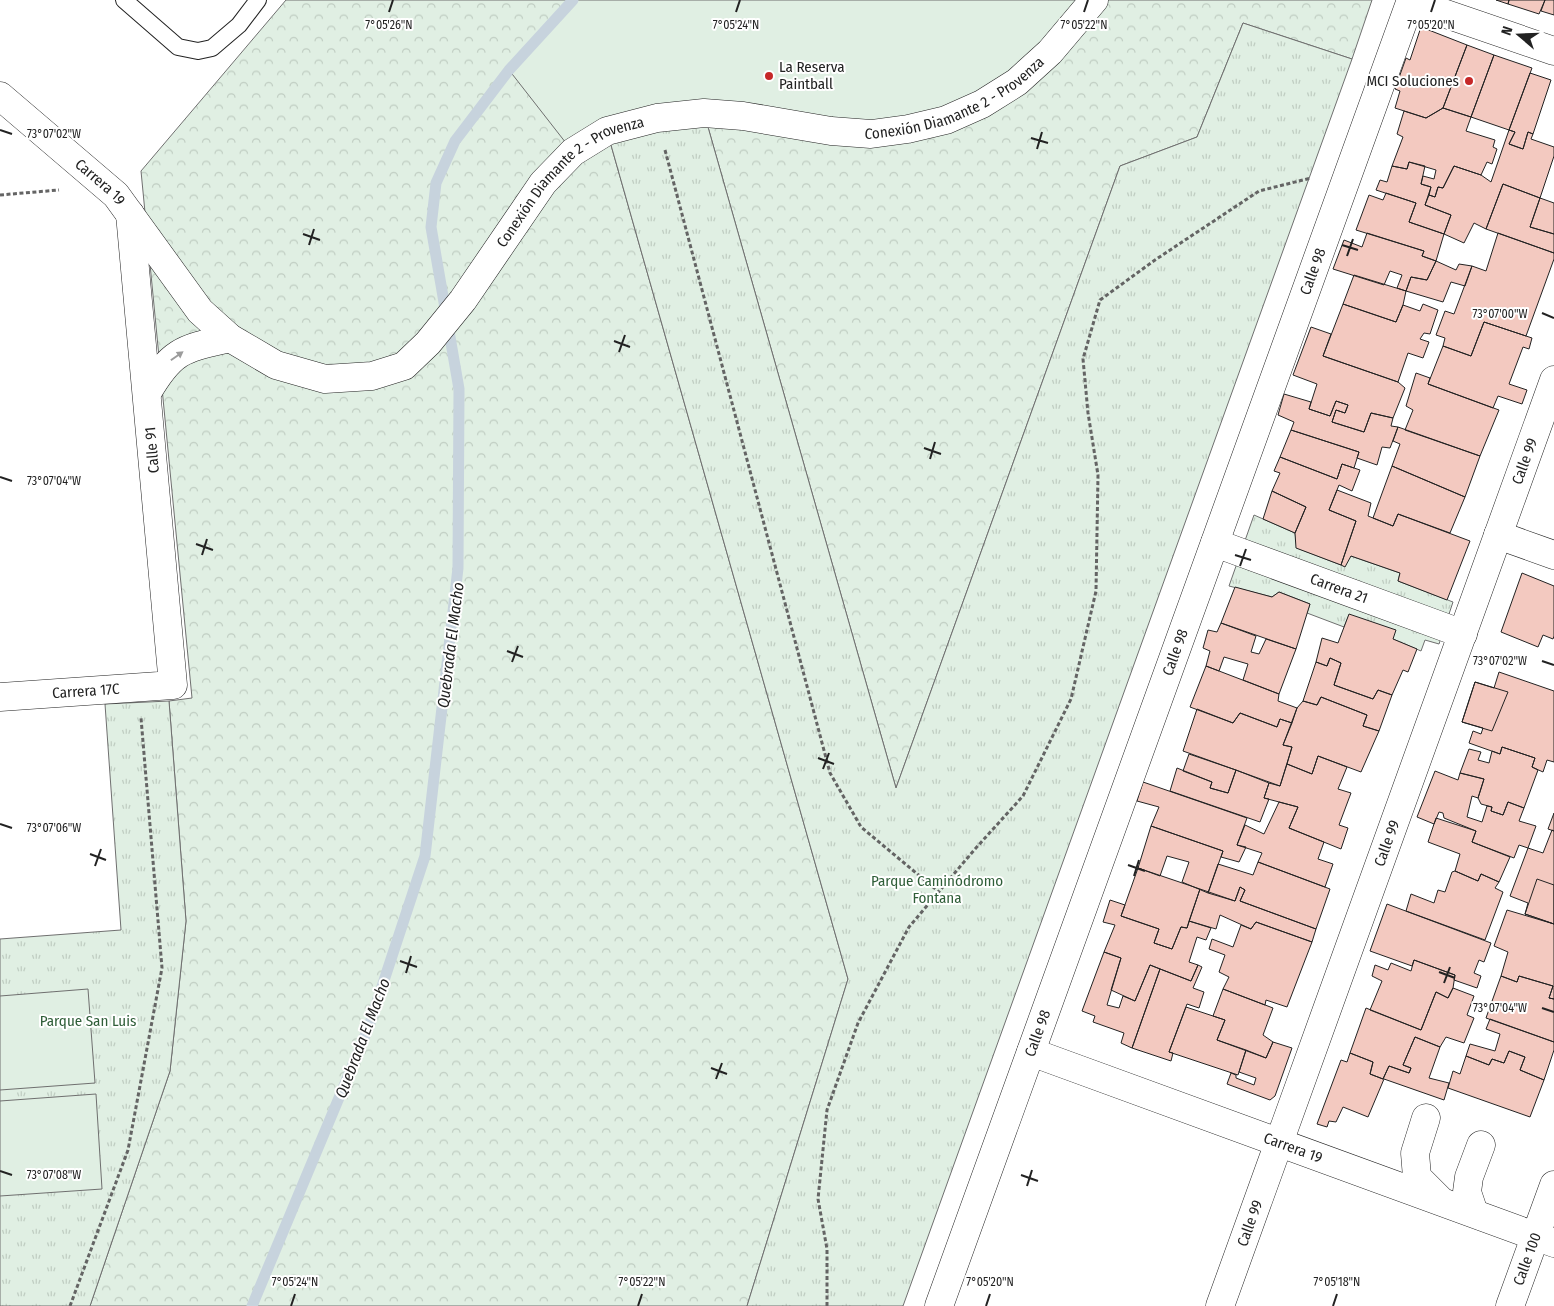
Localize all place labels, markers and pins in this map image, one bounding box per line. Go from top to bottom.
place label: La Reserva Paintball [779,58,845,93]
marker: La Reserva Paintball [763,70,775,82]
place label: MCI Soluciones [1366,72,1459,90]
marker: MCI Soluciones [1463,75,1475,87]

